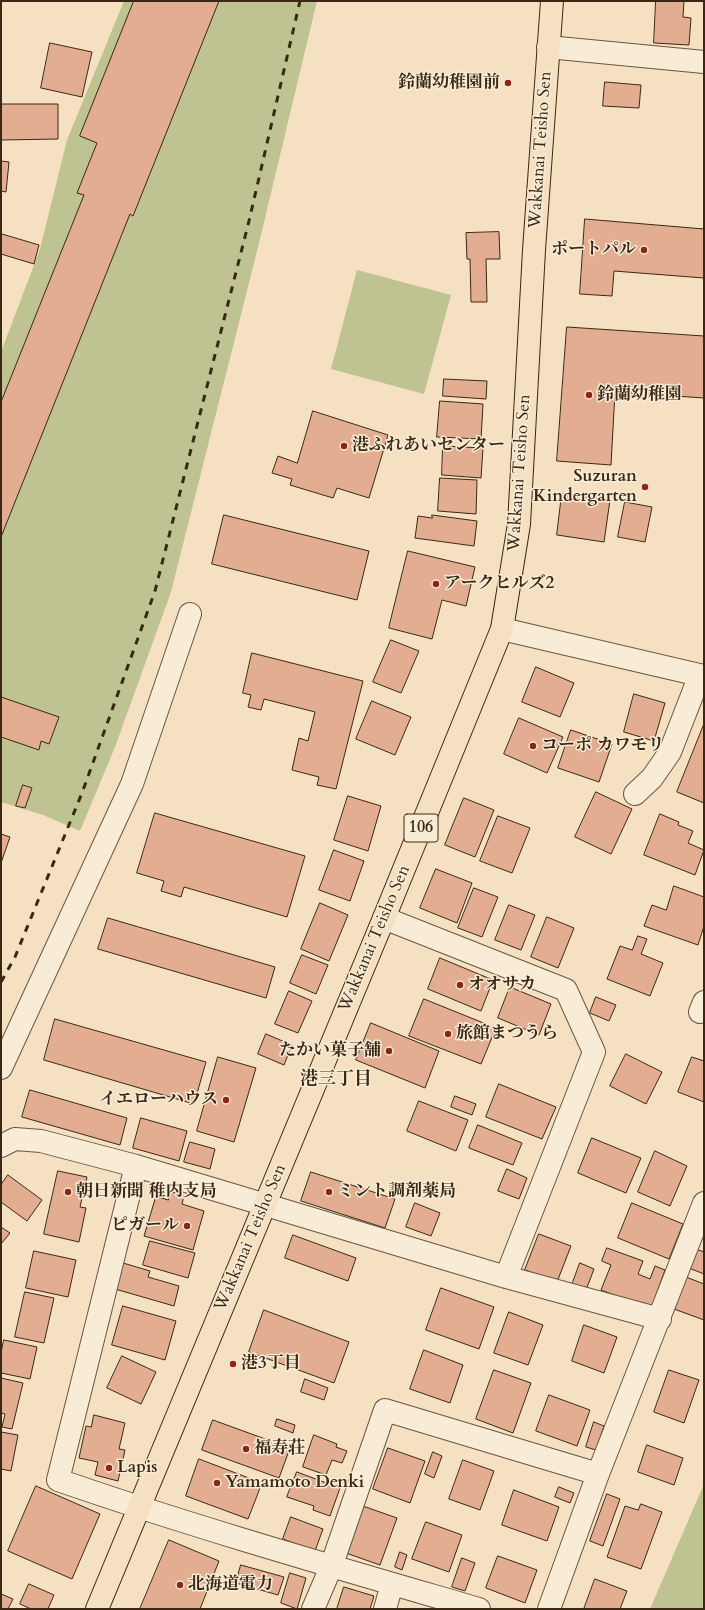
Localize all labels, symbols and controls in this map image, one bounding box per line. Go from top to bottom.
street label: Wakkanai Teisho Sen [525,71,557,229]
place label: 鈴蘭幼稚園前 [398,73,500,93]
marker: 鈴蘭幼稚園前 [503,78,513,88]
place label: ポートパル [551,240,636,260]
marker: ポートパル [639,245,649,255]
place label: 鈴蘭幼稚園 [597,385,682,405]
marker: 鈴蘭幼稚園 [584,390,594,400]
street label: Wakkanai Teisho Sen [504,394,536,552]
place label: 港ふれあいセンター [352,436,505,456]
marker: 港ふれあいセンター [339,441,349,451]
place label: Suzuran Kindergarten [533,467,637,507]
marker: Suzuran Kindergarten [640,482,650,492]
place label: アークヒルズ2 [444,574,554,594]
marker: アークヒルズ2 [431,579,441,589]
place label: コーポ カワモリ [541,736,665,756]
marker: コーポ カワモリ [528,741,538,751]
road number: 106 [404,814,438,842]
street label: Wakkanai Teisho Sen [335,862,415,1016]
place label: オオサカ [468,975,536,995]
marker: オオサカ [455,980,465,990]
place label: 旅館まつうら [456,1024,558,1044]
marker: 旅館まつうら [443,1029,453,1039]
place label: たかい菓子舗 [279,1041,381,1061]
marker: たかい菓子舗 [384,1046,394,1056]
district label: 港三丁目 [300,1069,372,1091]
place label: イエローハウス [99,1090,218,1110]
marker: イエローハウス [221,1095,231,1105]
street label: Wakkanai Teisho Sen [211,1161,291,1315]
place label: 朝日新聞 稚内支局 [76,1182,217,1202]
place label: ミント調剤薬局 [337,1182,456,1202]
marker: 朝日新聞 稚内支局 [63,1187,73,1197]
marker: ミント調剤薬局 [324,1187,334,1197]
place label: ピガール [111,1216,179,1236]
marker: ピガール [182,1221,192,1231]
place label: 港3丁目 [241,1354,301,1374]
marker: 港3丁目 [228,1359,238,1369]
place label: 福寿荘 [254,1439,305,1459]
marker: 福寿荘 [241,1444,251,1454]
place label: Lapis [117,1458,158,1478]
marker: Lapis [104,1463,114,1473]
place label: Yamamoto Denki [225,1473,364,1493]
marker: Yamamoto Denki [212,1478,222,1488]
place label: 北海道電力 [188,1575,273,1595]
marker: 北海道電力 [175,1580,185,1590]

